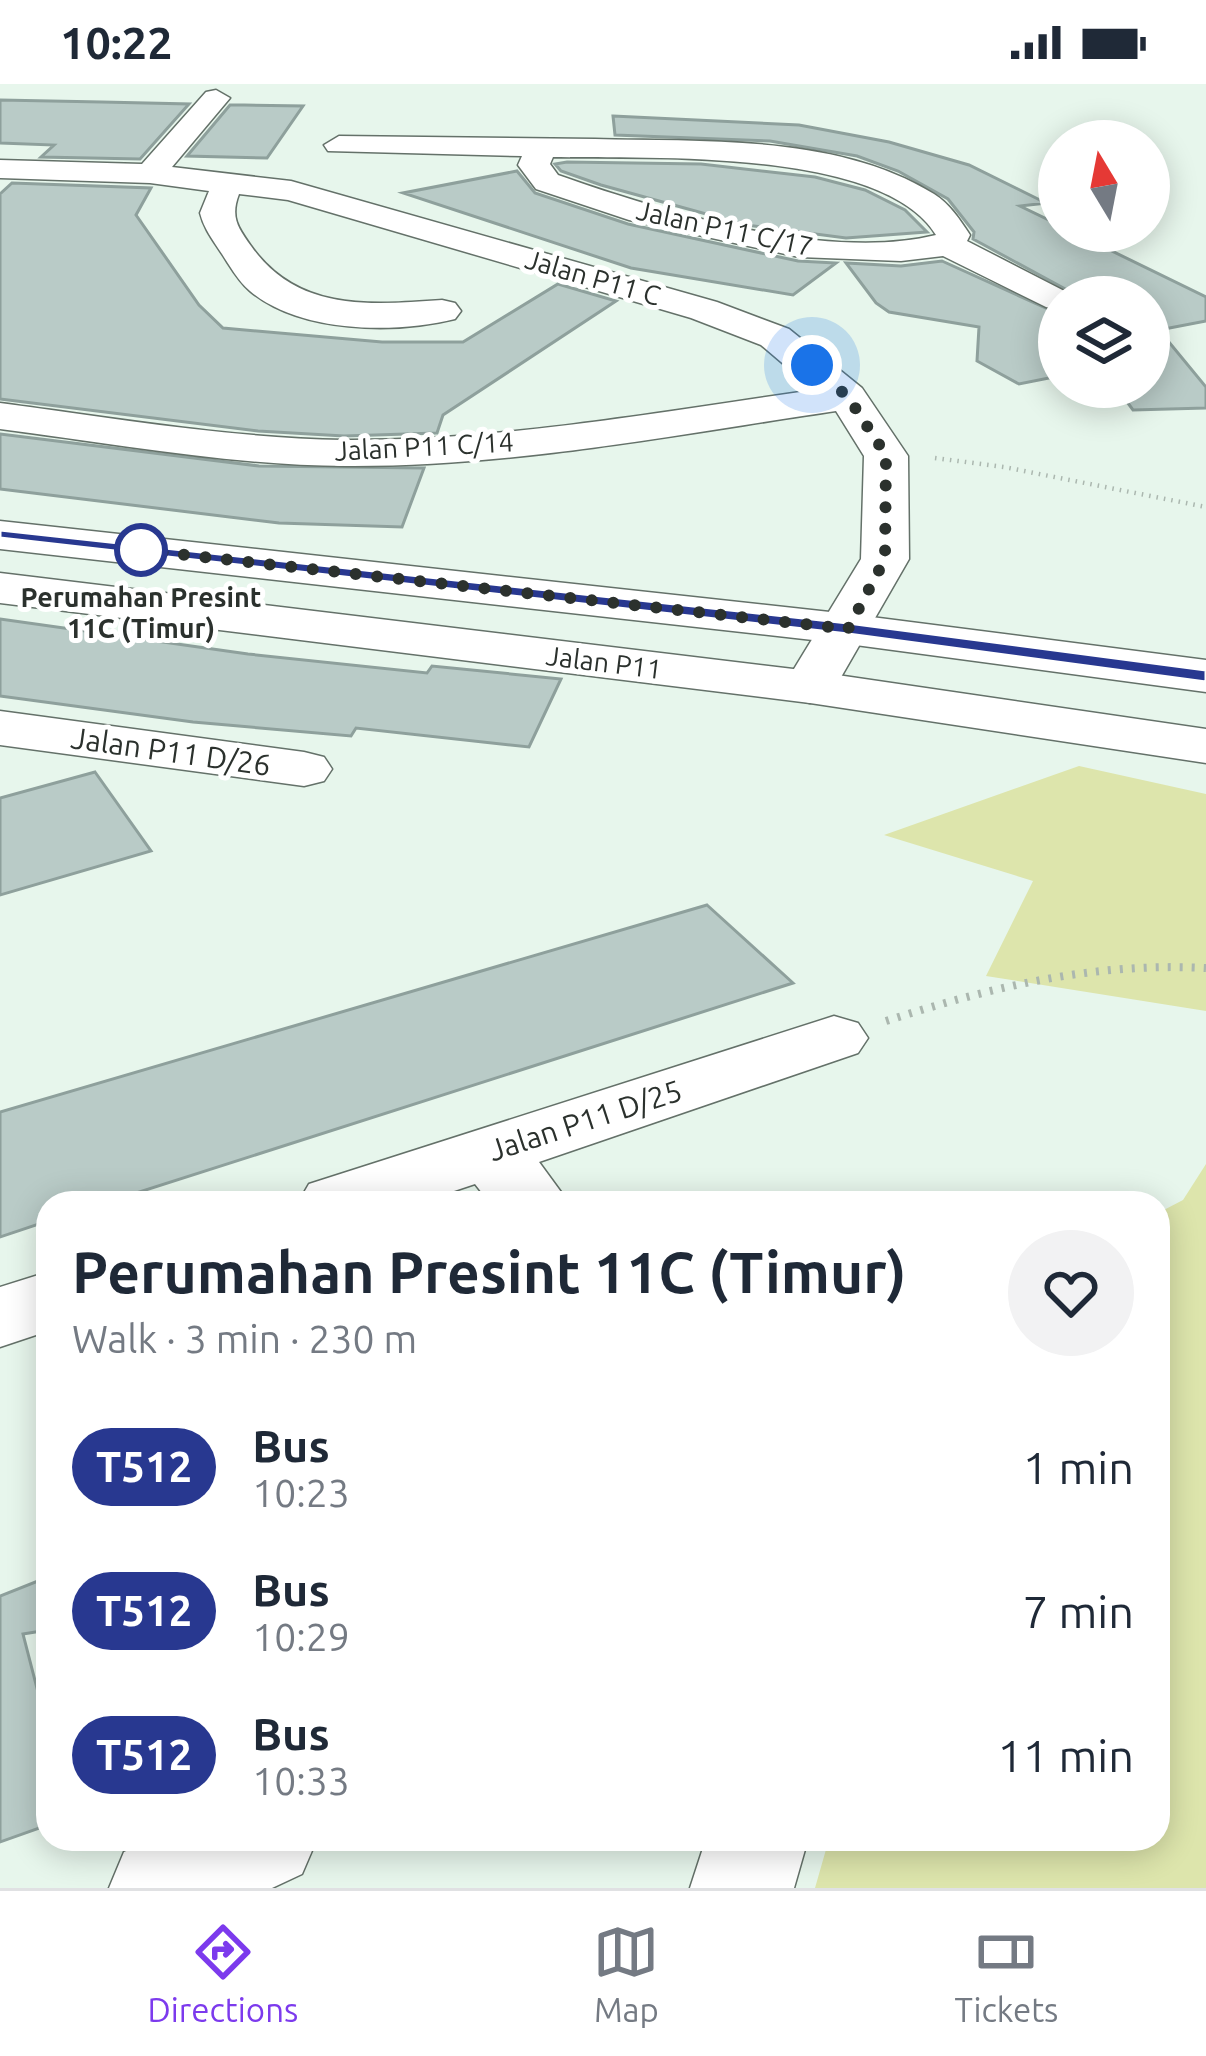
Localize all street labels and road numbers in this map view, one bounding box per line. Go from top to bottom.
street label: Jalan P11 C/17 [634,195,816,261]
street label: Jalan P11 C [522,243,664,311]
street label: Jalan P11 C/14 [334,426,514,466]
street label: Jalan P11 [544,640,664,684]
street label: Jalan P11 D/26 [69,720,273,782]
street label: Jalan P11 D/25 [484,1073,686,1167]

